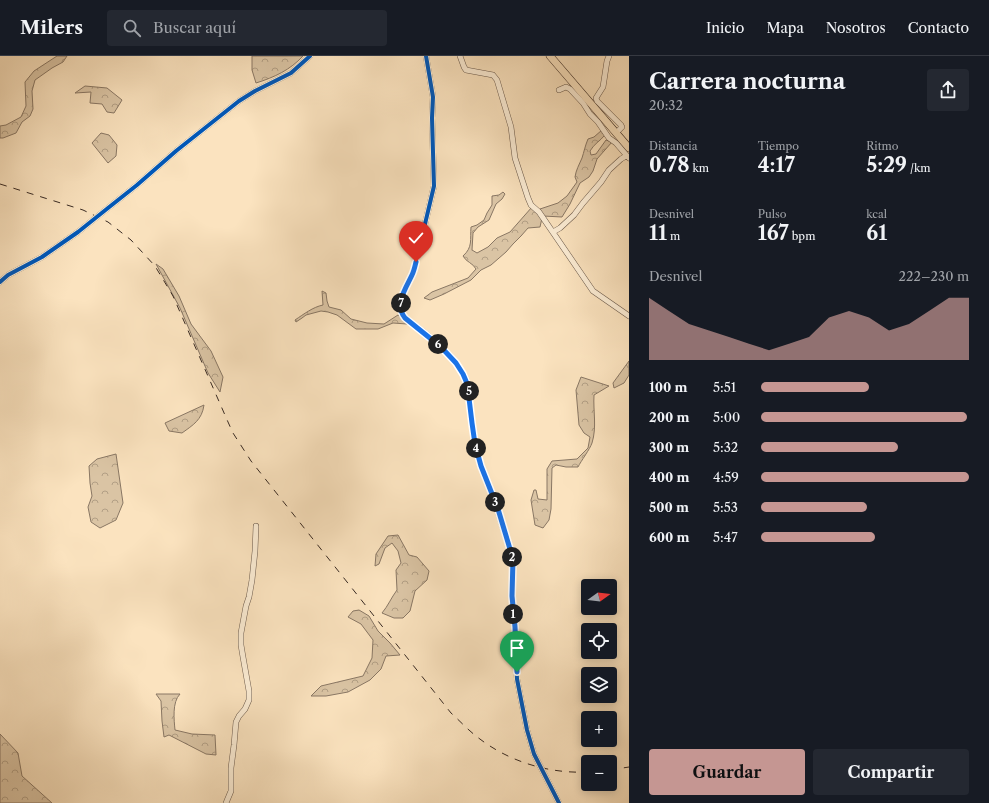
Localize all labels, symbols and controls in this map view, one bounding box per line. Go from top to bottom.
search box [107,10,387,46]
text: Milers [20,16,83,39]
icon: search [121,17,143,39]
text: Buscar aquí [153,18,236,37]
text: Inicio [706,19,744,37]
text: Mapa [766,19,804,37]
text: Nosotros [826,19,886,37]
text: Contacto [908,19,969,37]
text: Carrera nocturna [649,68,846,95]
button: share [927,69,969,111]
text: 20:32 [649,97,683,113]
text: Distancia [649,139,698,153]
text: Tiempo [758,139,799,153]
text: Ritmo [866,139,899,153]
text: 0.78 [649,153,690,177]
text: 4:17 [758,153,795,177]
text: 5:29 [866,153,907,177]
text: km [690,161,709,175]
text: /km [907,161,931,175]
text: Desnivel [649,207,694,221]
text: Pulso [758,207,787,221]
text: kcal [866,207,887,221]
pin [399,221,433,262]
text: 11 [649,221,667,245]
text: 167 [758,221,789,245]
text: 61 [866,221,887,245]
icon: check [405,227,427,249]
text: m [667,229,680,243]
text: bpm [789,229,815,243]
text: Desnivel [649,268,702,284]
text: 222–230 m [898,268,969,284]
pin: 7 [391,293,411,313]
text: 7 [398,296,404,310]
pin: 6 [428,334,448,354]
text: 6 [435,337,441,351]
text: 100 m [649,379,688,395]
text: 5:51 [713,379,736,395]
pin: 5 [459,381,479,401]
text: 5 [466,384,472,398]
text: 200 m [649,409,689,425]
text: 5:00 [713,409,740,425]
pin: 4 [466,438,486,458]
text: 300 m [649,439,689,455]
text: 5:32 [713,439,738,455]
text: 4 [473,441,479,455]
text: 400 m [649,469,689,485]
text: 4:59 [713,469,739,485]
pin: 3 [485,492,505,512]
text: 3 [492,495,498,509]
text: 500 m [649,499,689,515]
text: 5:53 [713,499,738,515]
text: 600 m [649,529,690,545]
text: 5:47 [713,529,738,545]
pin: 2 [502,547,522,567]
text: 2 [509,550,515,564]
north arrow [581,579,617,615]
map controls [581,579,617,791]
pin: 1 [503,604,523,624]
text: 1 [511,607,515,621]
button: locate [581,623,617,659]
pin [500,631,534,672]
icon: arrive [506,637,528,659]
button: layers [581,667,617,703]
button: + [581,711,617,747]
button: Guardar [649,749,805,795]
button: Compartir [813,749,969,795]
button: − [581,755,617,791]

